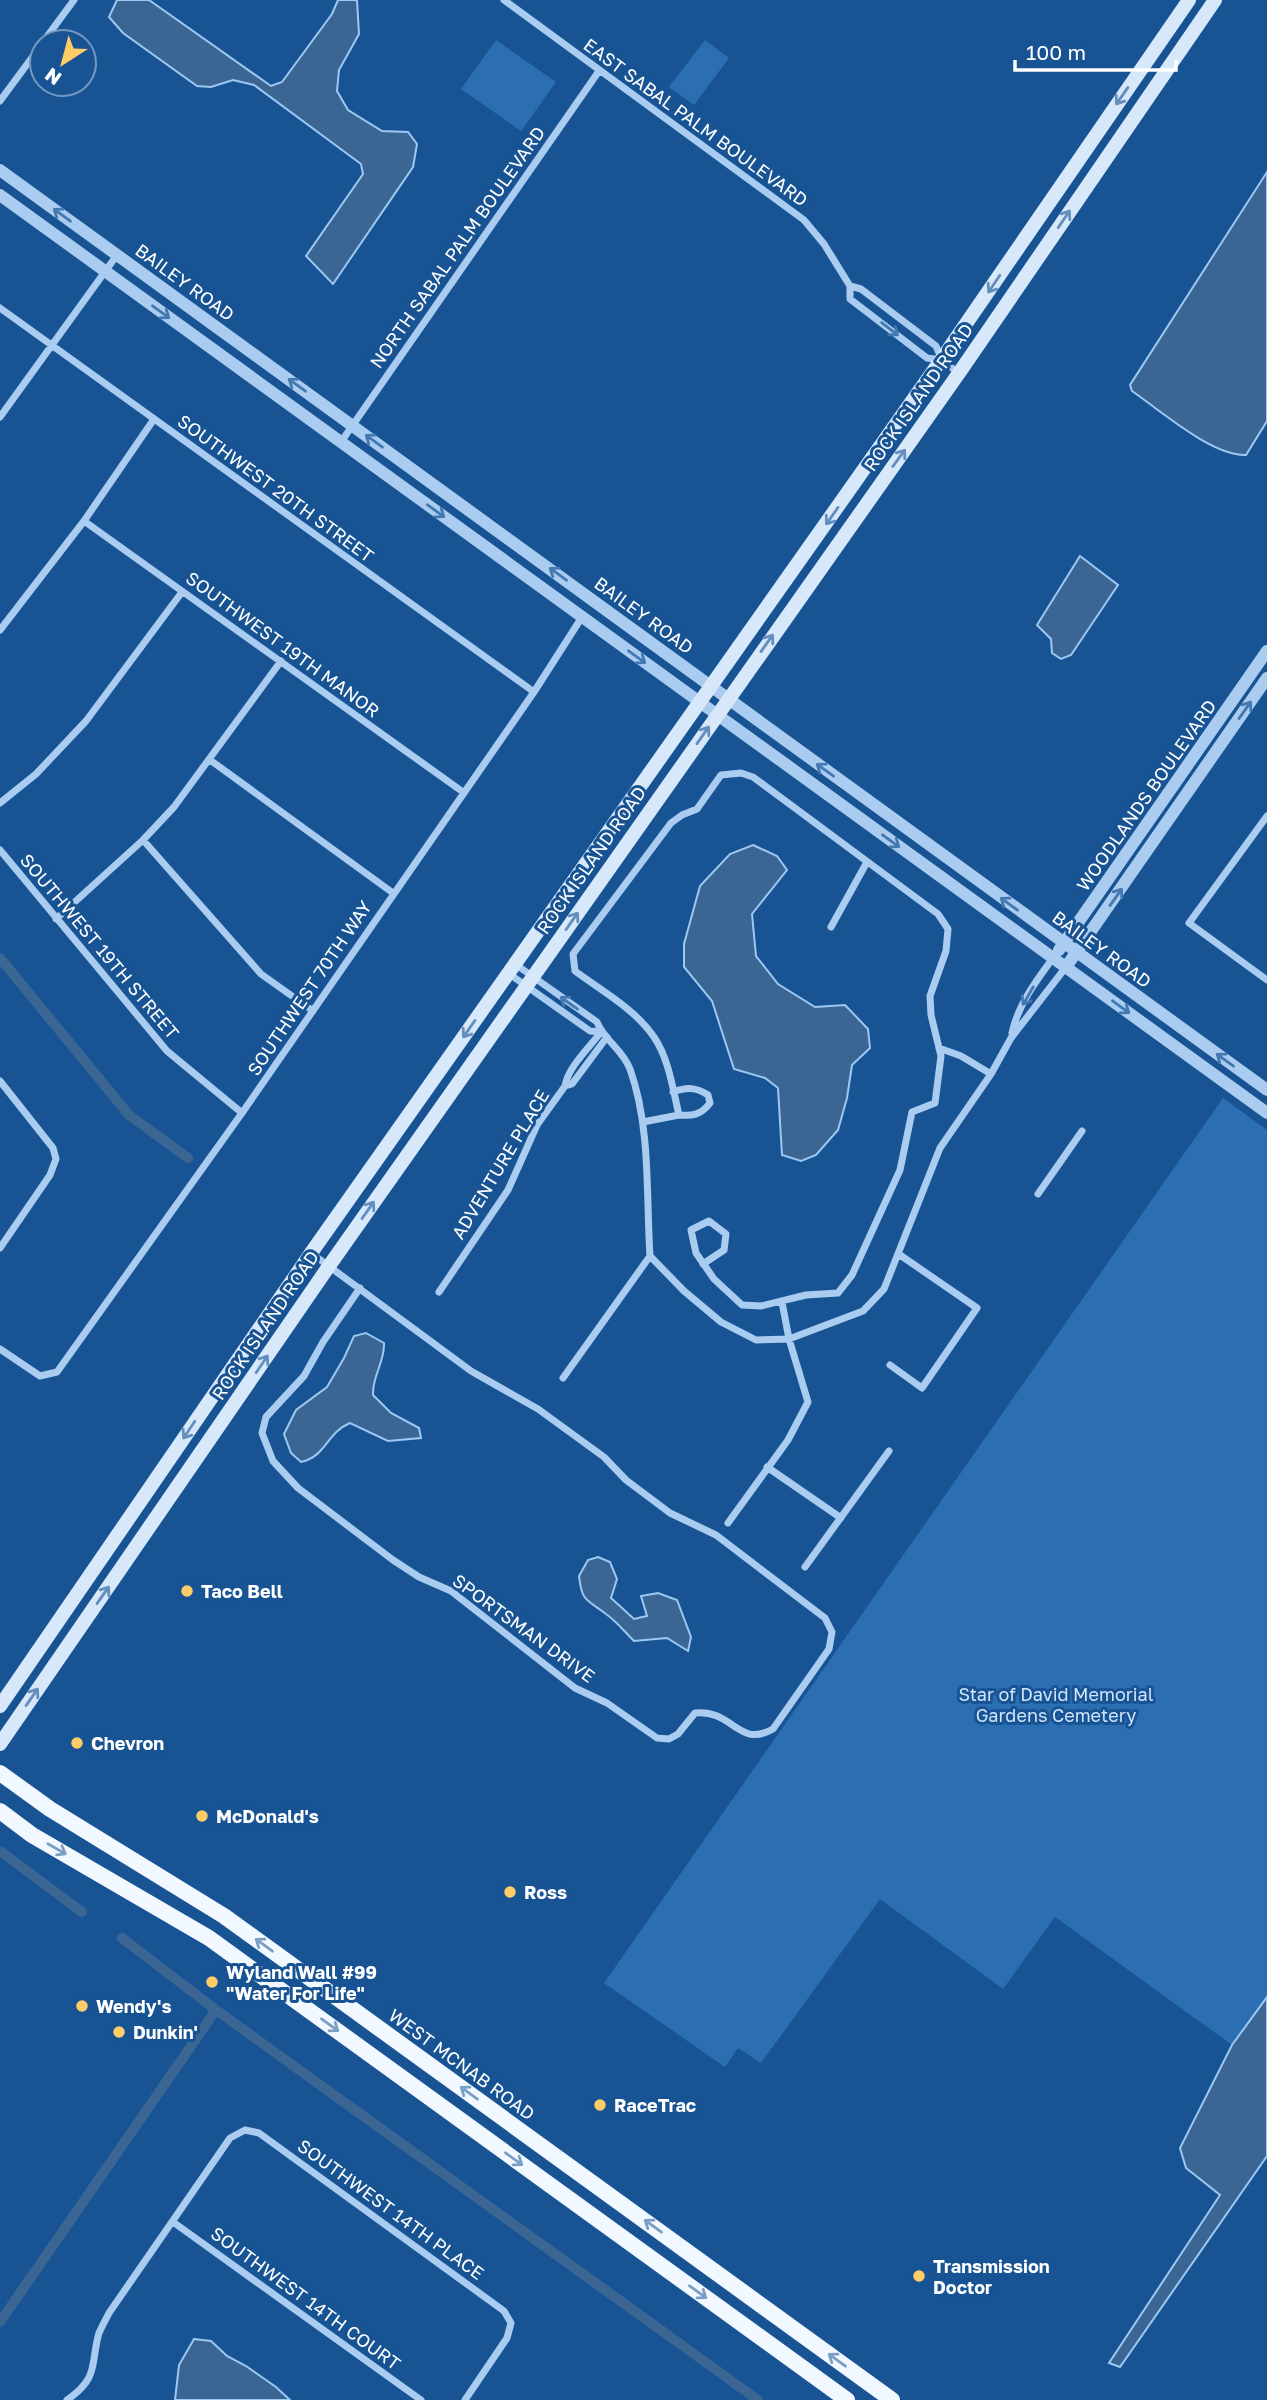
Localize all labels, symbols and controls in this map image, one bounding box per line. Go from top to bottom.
north arrow [28,28,98,98]
scale bar [1015,28,1176,72]
street label: EAST SABAL PALM BOULEVARD [580,33,812,211]
text: 100 m [1026,39,1086,65]
text: N [40,64,65,91]
one-way arrow [1115,86,1129,105]
street label: NORTH SABAL PALM BOULEVARD [365,122,549,372]
one-way arrow [53,207,72,222]
one-way arrow [1057,210,1071,229]
street label: BAILEY ROAD [131,239,239,325]
one-way arrow [986,274,1001,293]
one-way arrow [151,304,169,319]
street label: ROCK ISLAND ROAD [859,319,977,475]
one-way arrow [880,322,898,337]
one-way arrow [288,378,307,393]
street label: SOUTHWEST 20TH STREET [174,409,378,567]
one-way arrow [365,434,384,448]
one-way arrow [892,449,906,468]
one-way arrow [426,504,445,518]
one-way arrow [825,506,839,525]
street label: SOUTHWEST 19TH MANOR [182,566,384,722]
one-way arrow [549,567,568,582]
street label: BAILEY ROAD [590,572,698,658]
one-way arrow [760,634,774,653]
one-way arrow [627,650,646,664]
street label: WOODLANDS BOULEVARD [1071,695,1221,895]
one-way arrow [1238,700,1252,720]
one-way arrow [696,726,710,745]
one-way arrow [815,763,834,778]
street label: ROCK ISLAND ROAD [532,782,650,938]
one-way arrow [881,834,900,848]
street label: SOUTHWEST 19TH STREET [16,849,184,1043]
one-way arrow [1109,888,1123,907]
street label: SOUTHWEST 70TH WAY [242,896,376,1080]
one-way arrow [1000,896,1019,911]
street label: BAILEY ROAD [1048,906,1156,992]
one-way arrow [565,912,579,931]
one-way arrow [1021,985,1035,1005]
one-way arrow [560,996,579,1010]
one-way arrow [1111,1000,1130,1014]
one-way arrow [462,1019,476,1038]
one-way arrow [1216,1052,1235,1067]
street label: ADVENTURE PLACE [447,1085,553,1243]
one-way arrow [361,1201,375,1220]
street label: ROCK ISLAND ROAD [207,1246,323,1404]
one-way arrow [254,1355,269,1374]
one-way arrow [182,1420,196,1440]
street label: SPORTSMAN DRIVE [449,1569,599,1687]
place label: Taco Bell [201,1580,283,1602]
marker: Taco Bell [179,1583,195,1599]
one-way arrow [96,1585,110,1605]
park label: Star of David Memorial Gardens Cemetery [958,1683,1154,1726]
one-way arrow [25,1688,39,1708]
place label: Chevron [91,1732,164,1754]
marker: Chevron [69,1735,85,1751]
place label: McDonald's [216,1805,319,1827]
marker: McDonald's [194,1808,210,1824]
one-way arrow [46,1842,66,1856]
place label: Ross [524,1881,567,1903]
marker: Ross [502,1884,518,1900]
one-way arrow [255,1938,274,1953]
place label: Wyland Wall #99 "Water For Life" [226,1961,377,2004]
marker: Wyland Wall #99 "Water For Life" [204,1974,220,1990]
place label: Wendy's [96,1995,171,2017]
marker: Wendy's [74,1998,90,2014]
street label: WEST MCNAB ROAD [385,2004,539,2124]
one-way arrow [320,2018,339,2032]
place label: Dunkin' [133,2021,198,2043]
marker: Dunkin' [111,2024,127,2040]
one-way arrow [460,2086,479,2100]
place label: RaceTrac [614,2094,696,2116]
marker: RaceTrac [592,2097,608,2113]
street label: SOUTHWEST 14TH PLACE [294,2134,488,2284]
one-way arrow [504,2152,523,2166]
one-way arrow [644,2219,663,2234]
street label: SOUTHWEST 14TH COURT [207,2222,405,2374]
place label: Transmission Doctor [933,2255,1050,2298]
marker: Transmission Doctor [911,2268,927,2284]
one-way arrow [688,2285,707,2299]
one-way arrow [828,2353,847,2367]

